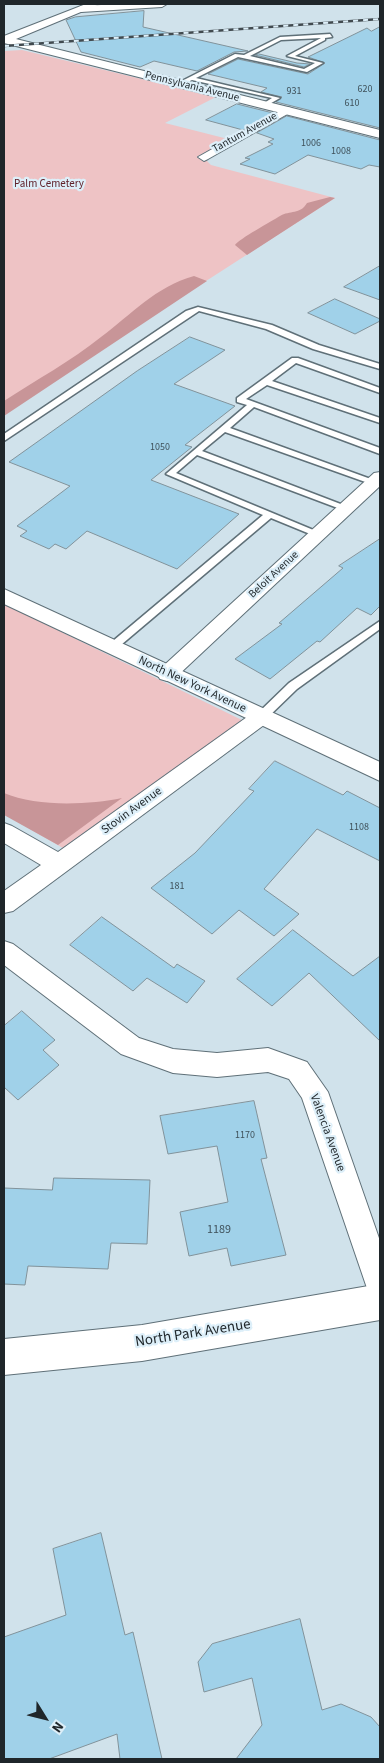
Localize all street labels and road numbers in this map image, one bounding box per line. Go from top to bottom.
street label: Pennsylvania Avenue [143,69,241,105]
street label: Tantum Avenue [210,110,280,156]
street label: Beloit Avenue [246,549,302,601]
street label: North New York Avenue [136,654,248,716]
street label: Stovin Avenue [99,784,165,838]
street label: Valencia Avenue [306,1092,348,1174]
street label: North Park Avenue [134,1316,252,1352]

